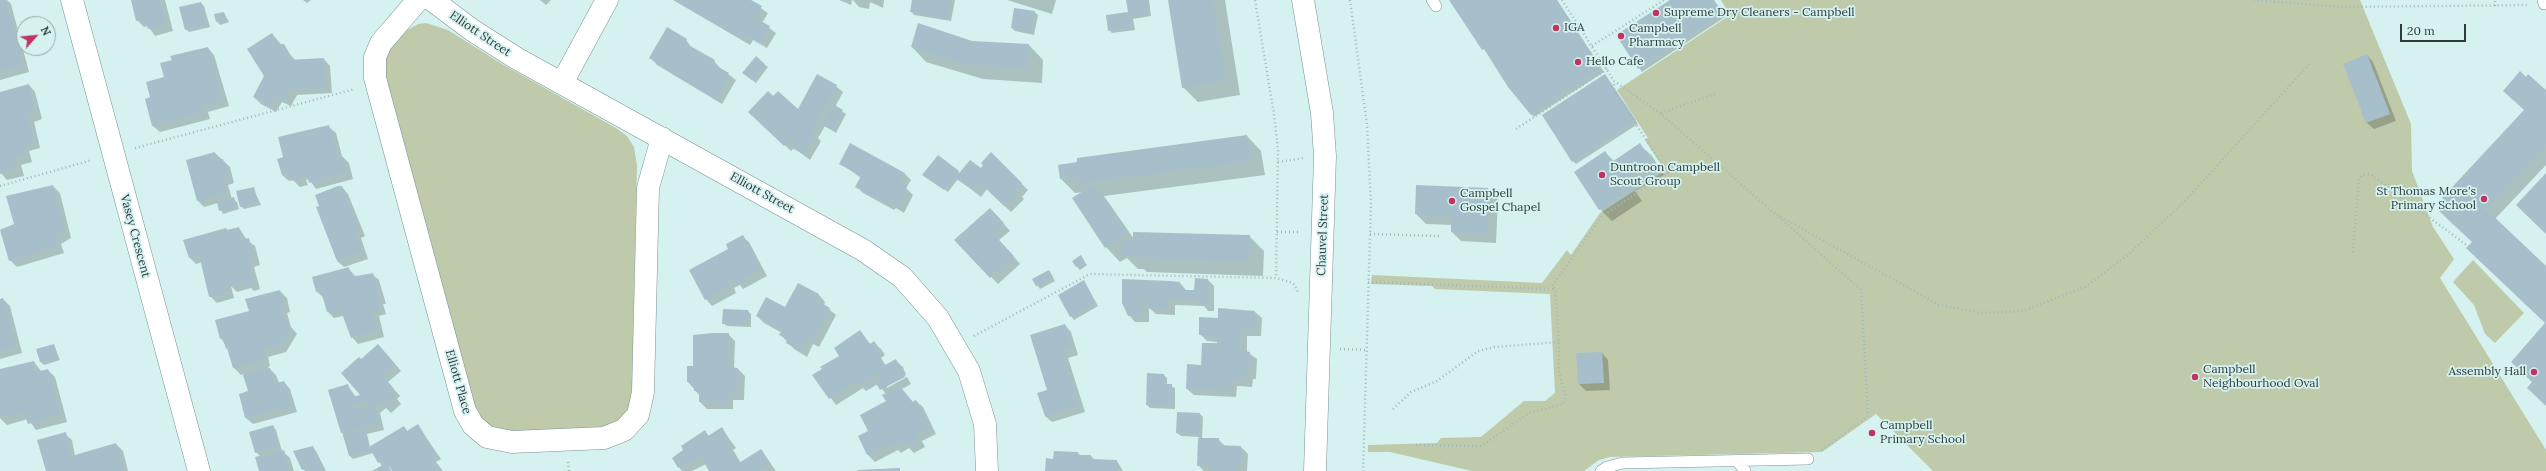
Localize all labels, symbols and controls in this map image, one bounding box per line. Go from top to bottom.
place label: Supreme Dry Cleaners - Campbell [1664,6,1854,20]
street label: Elliott Street [447,8,513,60]
marker: Supreme Dry Cleaners - Campbell [1651,8,1661,18]
north arrow [16,16,56,56]
scale bar [2402,16,2468,42]
place label: IGA [1564,21,1585,35]
place label: Campbell Pharmacy [1629,22,1684,50]
marker: IGA [1551,23,1561,33]
text: 20 m [2407,23,2435,38]
text: N [38,24,54,38]
marker: Campbell Pharmacy [1616,31,1626,41]
place label: Hello Cafe [1586,55,1643,69]
marker: Hello Cafe [1573,57,1583,67]
place label: Duntroon Campbell Scout Group [1610,161,1720,189]
street label: Elliott Street [727,169,797,217]
marker: Duntroon Campbell Scout Group [1597,170,1607,180]
place label: St Thomas More's Primary School [2376,185,2476,213]
place label: Campbell Gospel Chapel [1460,187,1540,215]
street label: Vasey Crescent [117,193,153,279]
street label: Chauvel Street [1314,194,1332,276]
marker: St Thomas More's Primary School [2479,194,2489,204]
marker: Campbell Gospel Chapel [1447,196,1457,206]
street label: Elliott Place [442,348,474,416]
place label: Campbell Neighbourhood Oval [2203,363,2319,391]
place label: Assembly Hall [2448,365,2526,379]
marker: Assembly Hall [2529,367,2539,377]
marker: Campbell Neighbourhood Oval [2190,372,2200,382]
place label: Campbell Primary School [1880,419,1965,447]
marker: Campbell Primary School [1867,428,1877,438]

